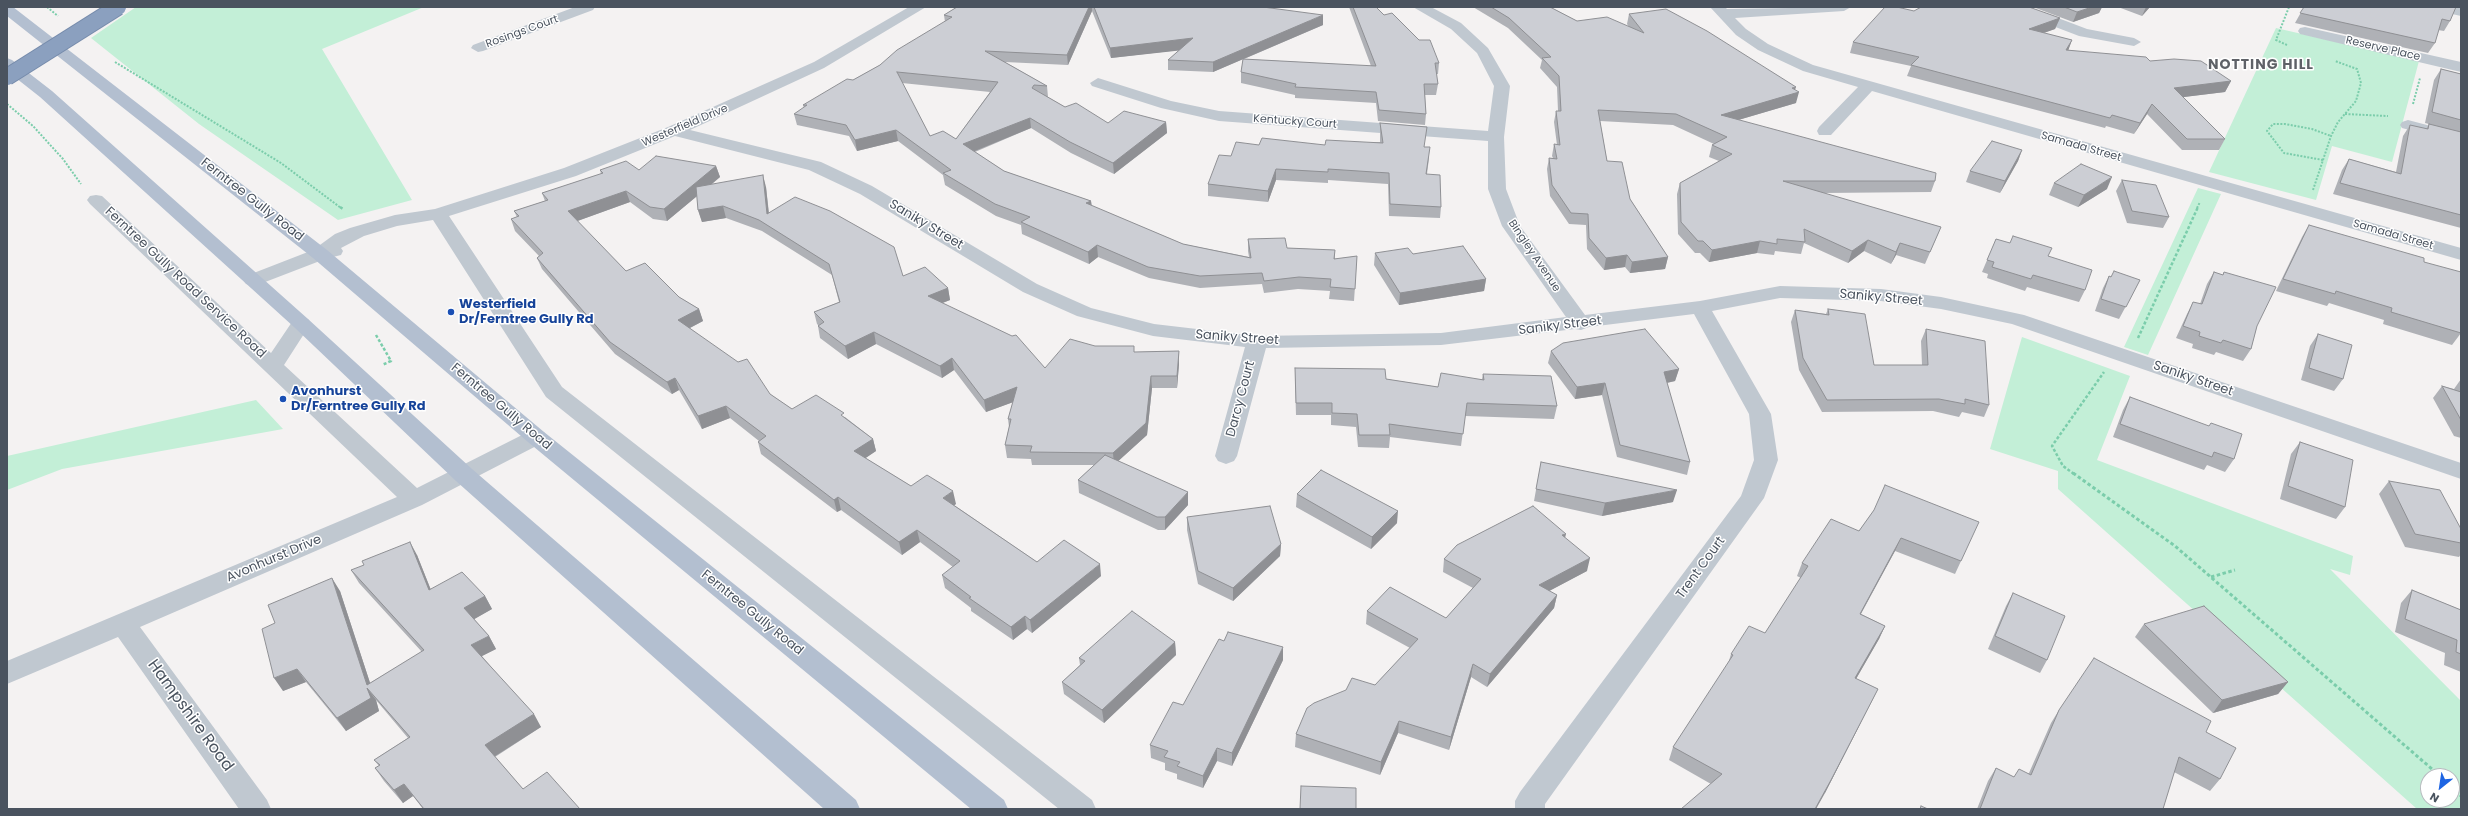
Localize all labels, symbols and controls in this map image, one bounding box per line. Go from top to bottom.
street label: Rosings Court [484,13,560,51]
street label: Reserve Place [2344,34,2422,64]
district label: NOTTING HILL [2208,57,2314,73]
street label: Westerfield Drive [640,102,730,150]
street label: Kentucky Court [1253,112,1337,132]
street label: Samada Street [2039,129,2123,165]
street label: Ferntree Gully Road [197,155,307,245]
street label: Saniky Street [886,197,966,253]
street label: Ferntree Gully Road Service Road [101,204,269,362]
street label: Samada Street [2351,217,2435,253]
street label: Bingley Avenue [1505,218,1563,294]
street label: Saniky Street [1839,287,1923,309]
place label: Westerfield Dr/Ferntree Gully Rd [459,297,594,328]
marker: Westerfield Dr/Ferntree Gully Rd [446,307,456,317]
street label: Saniky Street [1518,313,1602,339]
street label: Saniky Street [1195,327,1279,349]
street label: Saniky Street [2151,358,2235,400]
street label: Darcy Court [1223,359,1259,439]
street label: Ferntree Gully Road [448,360,554,454]
place label: Avonhurst Dr/Ferntree Gully Rd [291,384,426,415]
marker: Avonhurst Dr/Ferntree Gully Rd [278,394,288,404]
street label: Avonhurst Drive [224,532,324,586]
street label: Trent Court [1673,534,1729,602]
street label: Ferntree Gully Road [698,567,806,659]
street label: Hampshire Road [143,656,237,776]
north arrow [2420,768,2460,808]
text: N [2427,789,2442,807]

